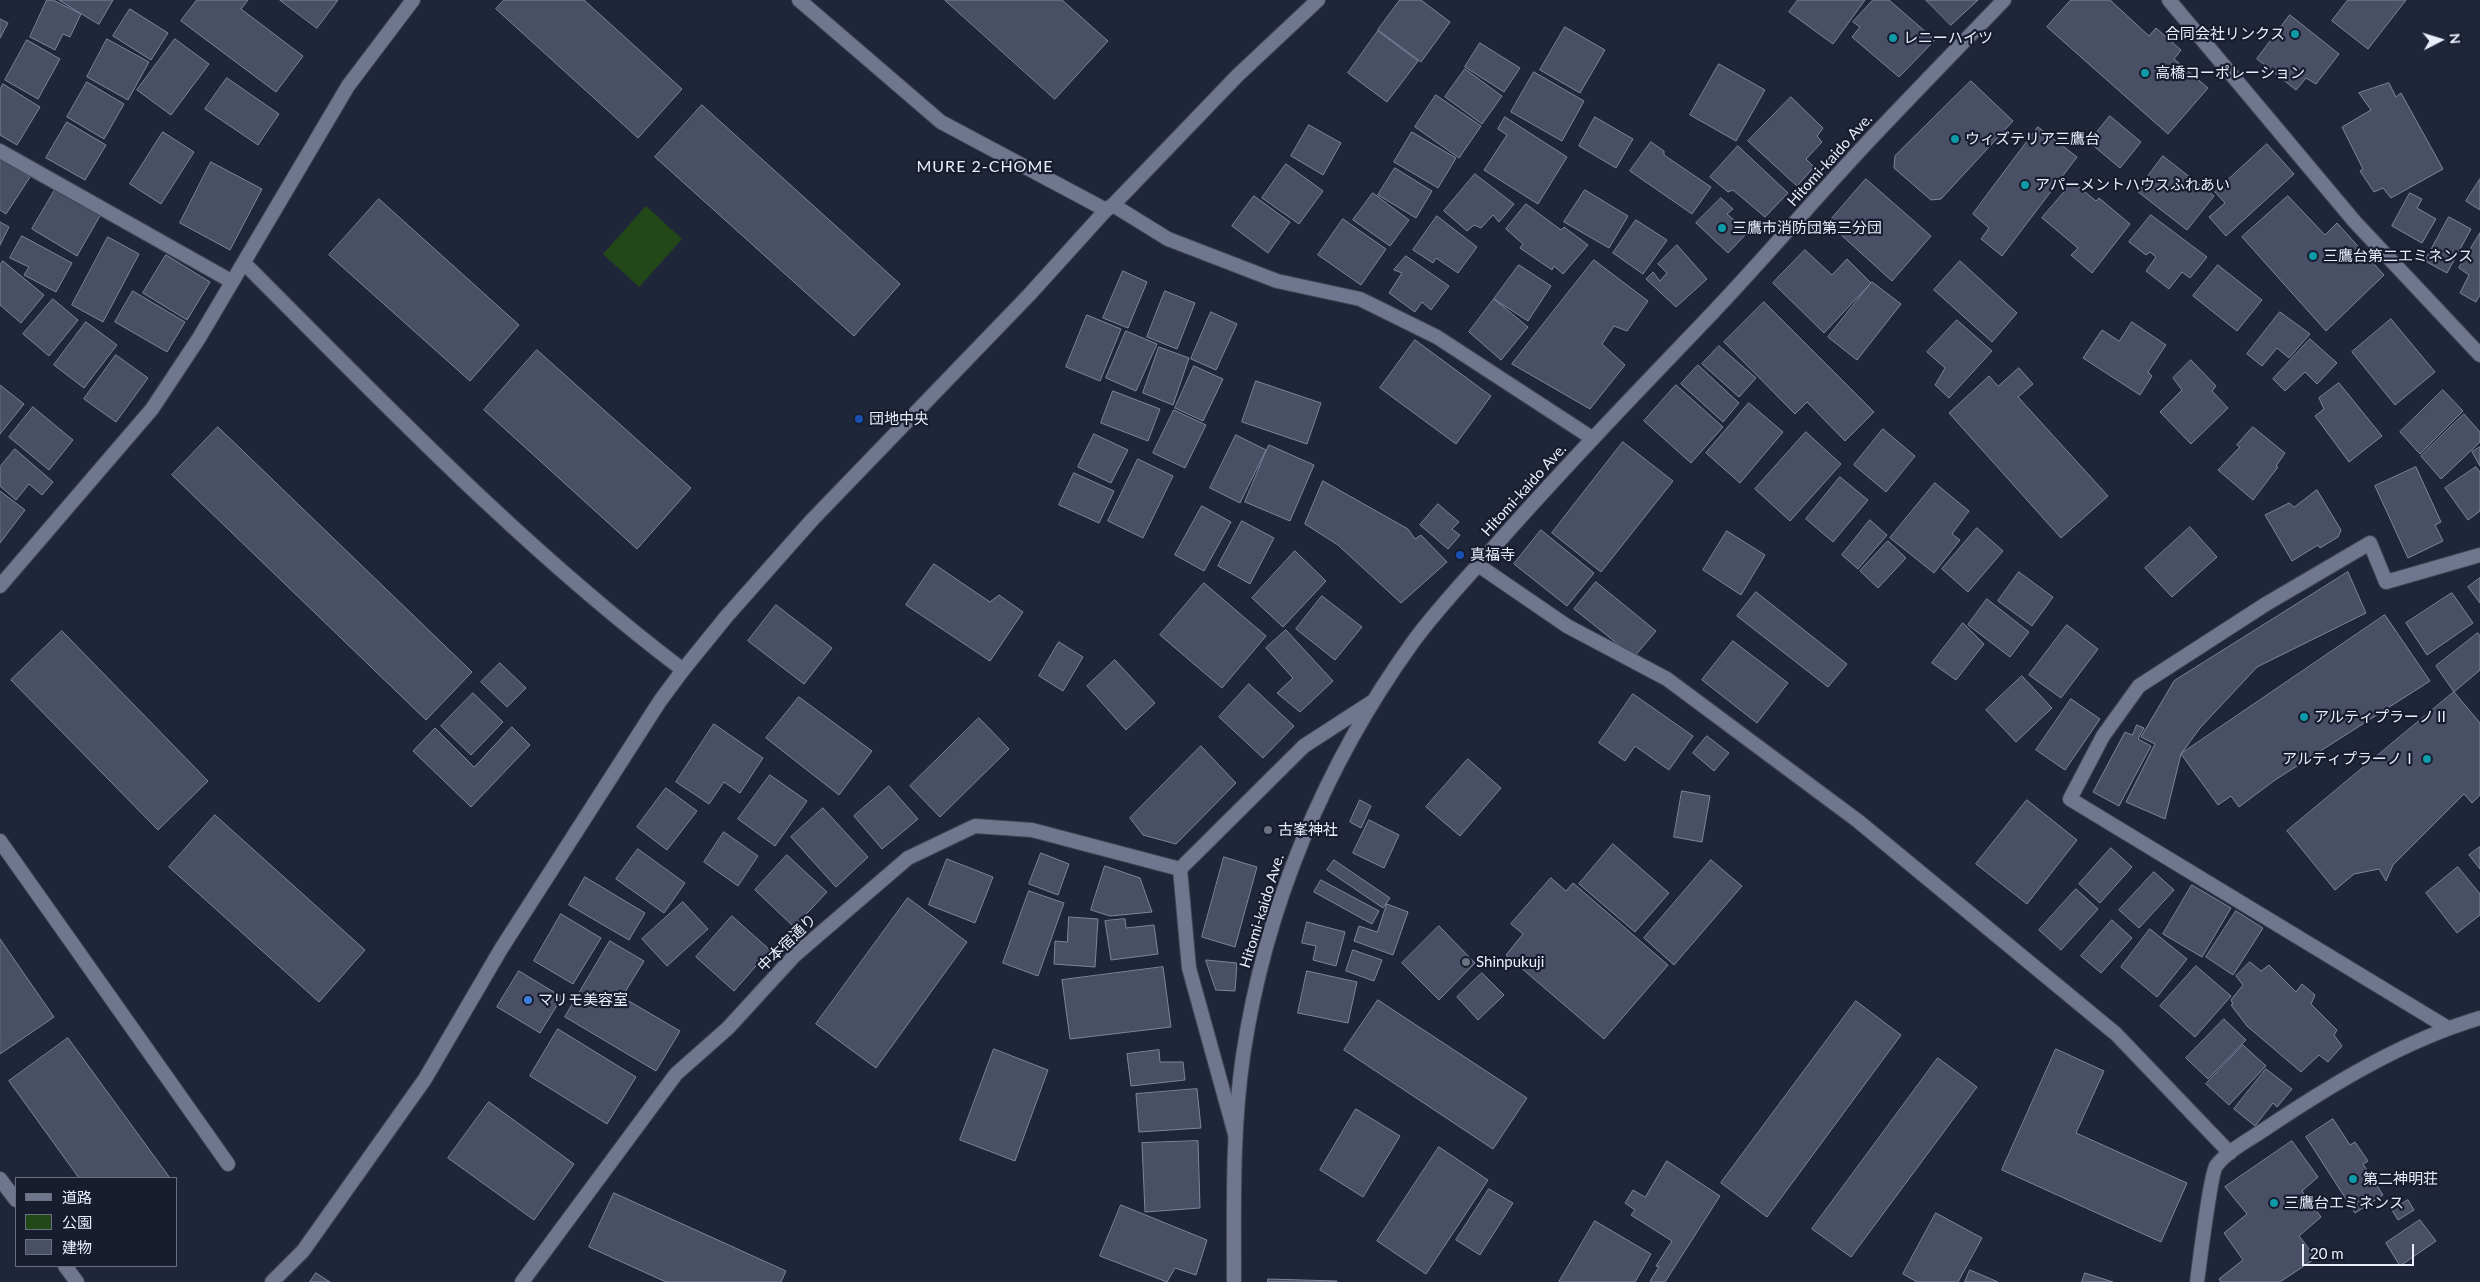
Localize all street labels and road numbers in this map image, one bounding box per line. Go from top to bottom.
street label: Hitomi-kaido Ave. [1784,110,1876,210]
street label: Hitomi-kaido Ave. [1478,440,1570,540]
street label: Hitomi-kaido Ave. [1236,852,1288,970]
street label: 中本宿通り [754,910,820,976]

